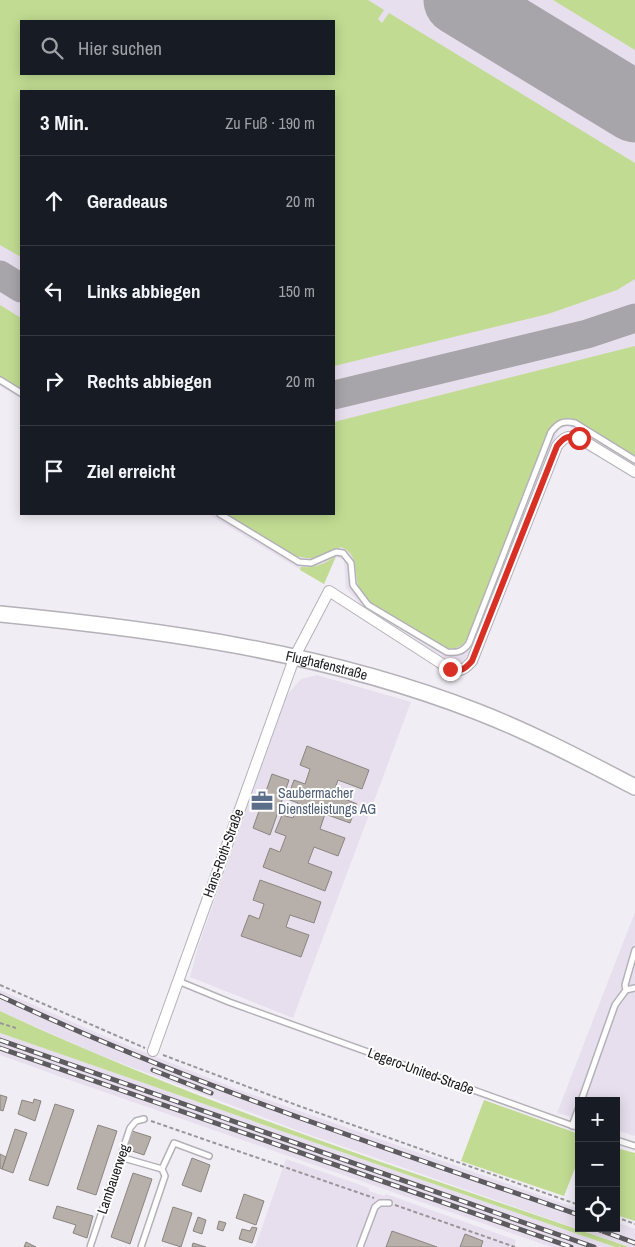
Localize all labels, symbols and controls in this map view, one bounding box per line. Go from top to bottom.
search box [20,20,335,75]
icon: search [38,34,66,62]
text: Hier suchen [78,35,162,61]
text: 3 Min. [40,108,89,137]
text: Zu Fuß · 190 m [225,112,315,134]
icon: ahead [40,187,68,215]
text: Geradeaus [87,188,168,214]
text: 20 m [286,190,315,212]
icon: left [40,277,68,305]
text: Links abbiegen [87,278,200,304]
text: 150 m [279,280,315,302]
icon: right [40,367,68,395]
text: Rechts abbiegen [87,368,212,394]
text: 20 m [286,370,315,392]
route start [568,427,591,450]
icon: arrive [40,457,68,485]
text: Ziel erreicht [87,458,175,484]
street label: Flughafenstraße [284,646,370,684]
route end [439,658,462,681]
place label: Saubermacher Dienstleistungs AG [278,784,376,818]
office icon: Saubermacher Dienstleistungs AG [249,788,275,814]
street label: Hans-Roth-Straße [199,806,247,900]
street label: Legero-United-Straße [365,1043,477,1099]
map controls [575,1097,620,1232]
button: + [575,1097,620,1142]
street label: Lambauerweg [93,1141,134,1216]
button: − [575,1142,620,1187]
button: locate [575,1187,620,1232]

